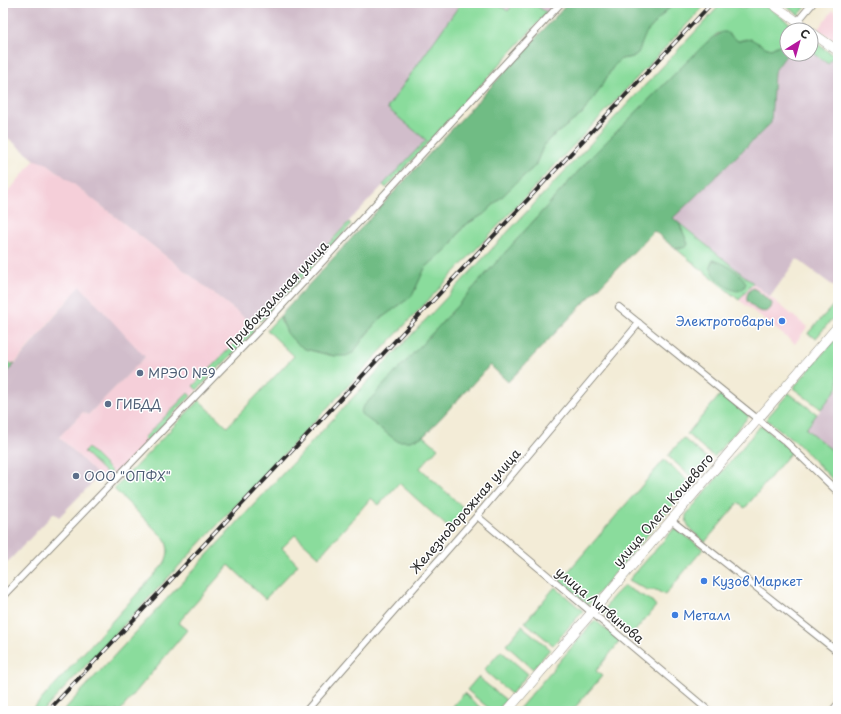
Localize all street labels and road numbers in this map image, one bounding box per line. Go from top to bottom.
street label: Привокзальная улица [221,235,333,353]
street label: Железнодорожная улица [405,443,525,577]
street label: улица Олега Кошевого [608,449,717,571]
street label: улица Литвинова [552,562,650,648]

